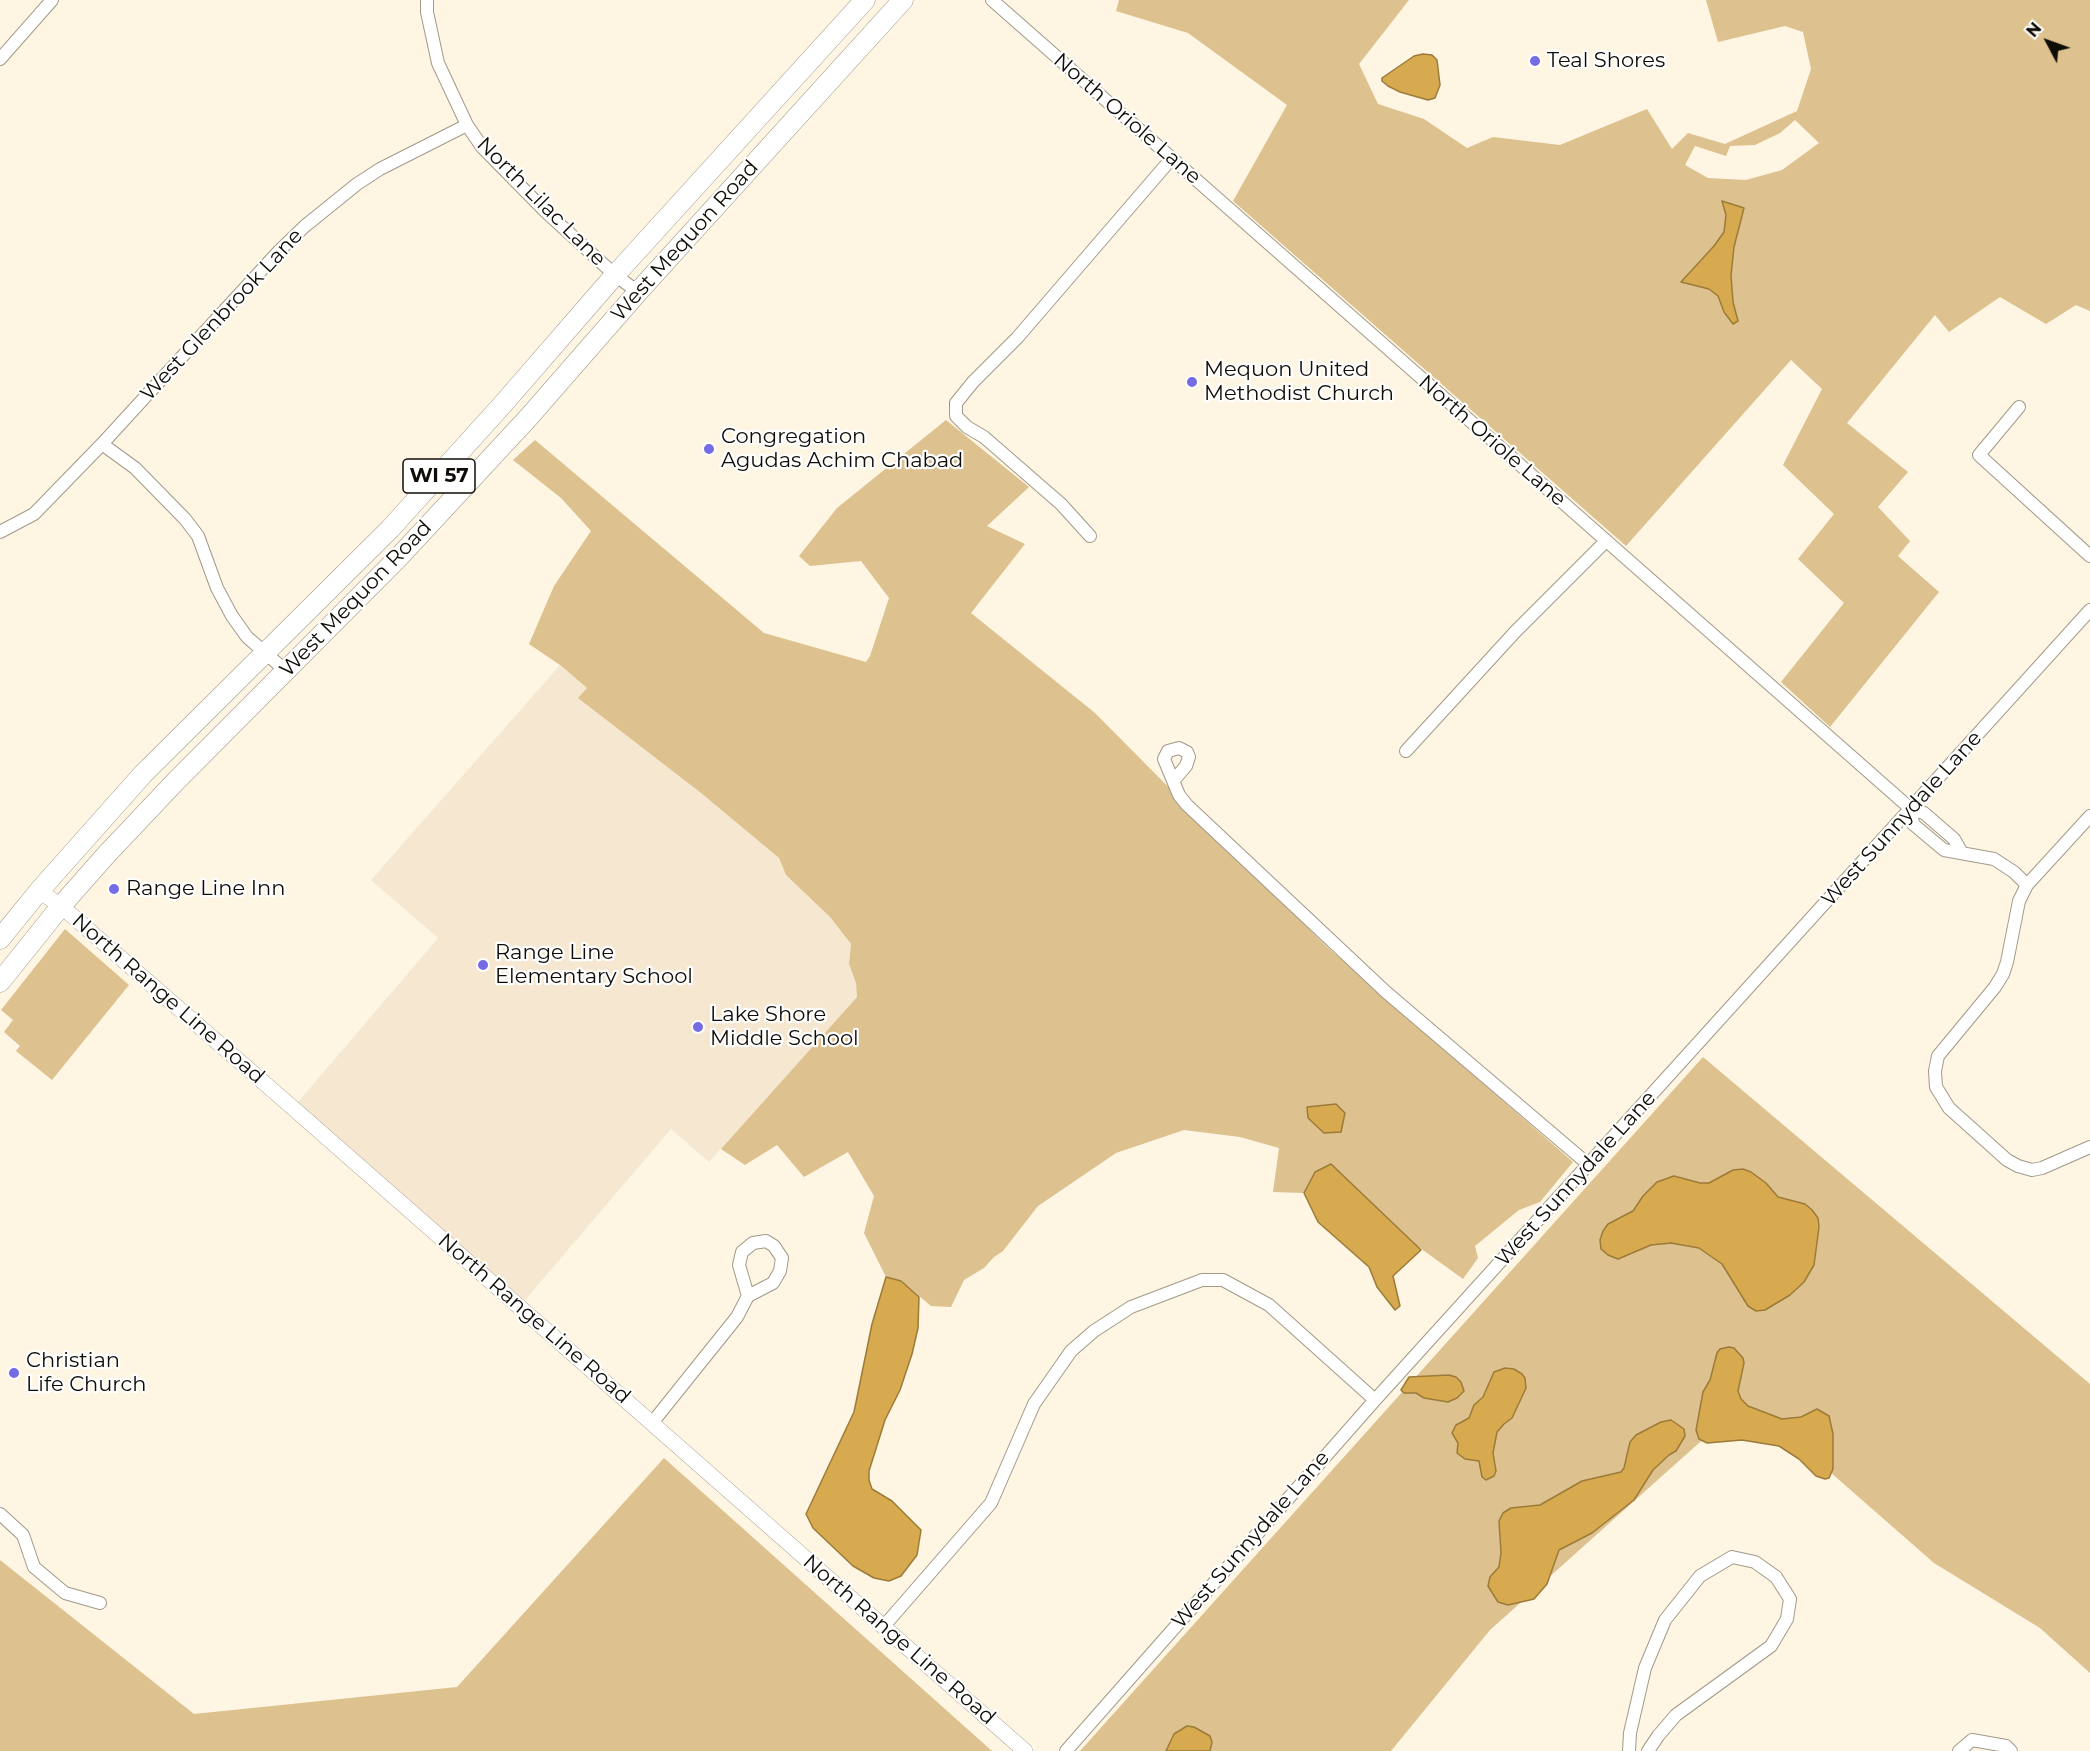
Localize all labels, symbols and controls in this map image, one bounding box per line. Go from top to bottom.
north arrow [2018,12,2078,72]
text: N [2023,19,2045,41]
street label: North Oriole Lane [1048,48,1206,190]
place label: Teal Shores [1547,48,1665,74]
marker: Teal Shores [1528,54,1542,68]
street label: North Lilac Lane [471,132,611,272]
street label: West Mequon Road [606,155,764,327]
street label: West Glenbrook Lane [136,224,308,406]
place label: Mequon United Methodist Church [1204,357,1394,407]
street label: North Oriole Lane [1413,370,1571,512]
marker: Mequon United Methodist Church [1185,375,1199,389]
place label: Congregation Agudas Achim Chabad [721,424,963,474]
marker: Congregation Agudas Achim Chabad [702,442,716,456]
road number: WI 57 [403,459,475,493]
street label: West Mequon Road [275,515,437,683]
street label: West Sunnydale Lane [1817,726,1987,912]
place label: Range Line Inn [126,876,285,902]
marker: Range Line Inn [107,882,121,896]
street label: North Range Line Road [67,909,269,1089]
place label: Range Line Elementary School [495,940,693,990]
marker: Range Line Elementary School [476,958,490,972]
place label: Lake Shore Middle School [710,1002,859,1052]
marker: Lake Shore Middle School [691,1020,705,1034]
street label: West Sunnydale Lane [1491,1086,1661,1272]
street label: North Range Line Road [433,1229,635,1409]
place label: Christian Life Church [26,1348,146,1398]
marker: Christian Life Church [7,1366,21,1380]
street label: West Sunnydale Lane [1167,1446,1335,1634]
street label: North Range Line Road [798,1550,1000,1730]

